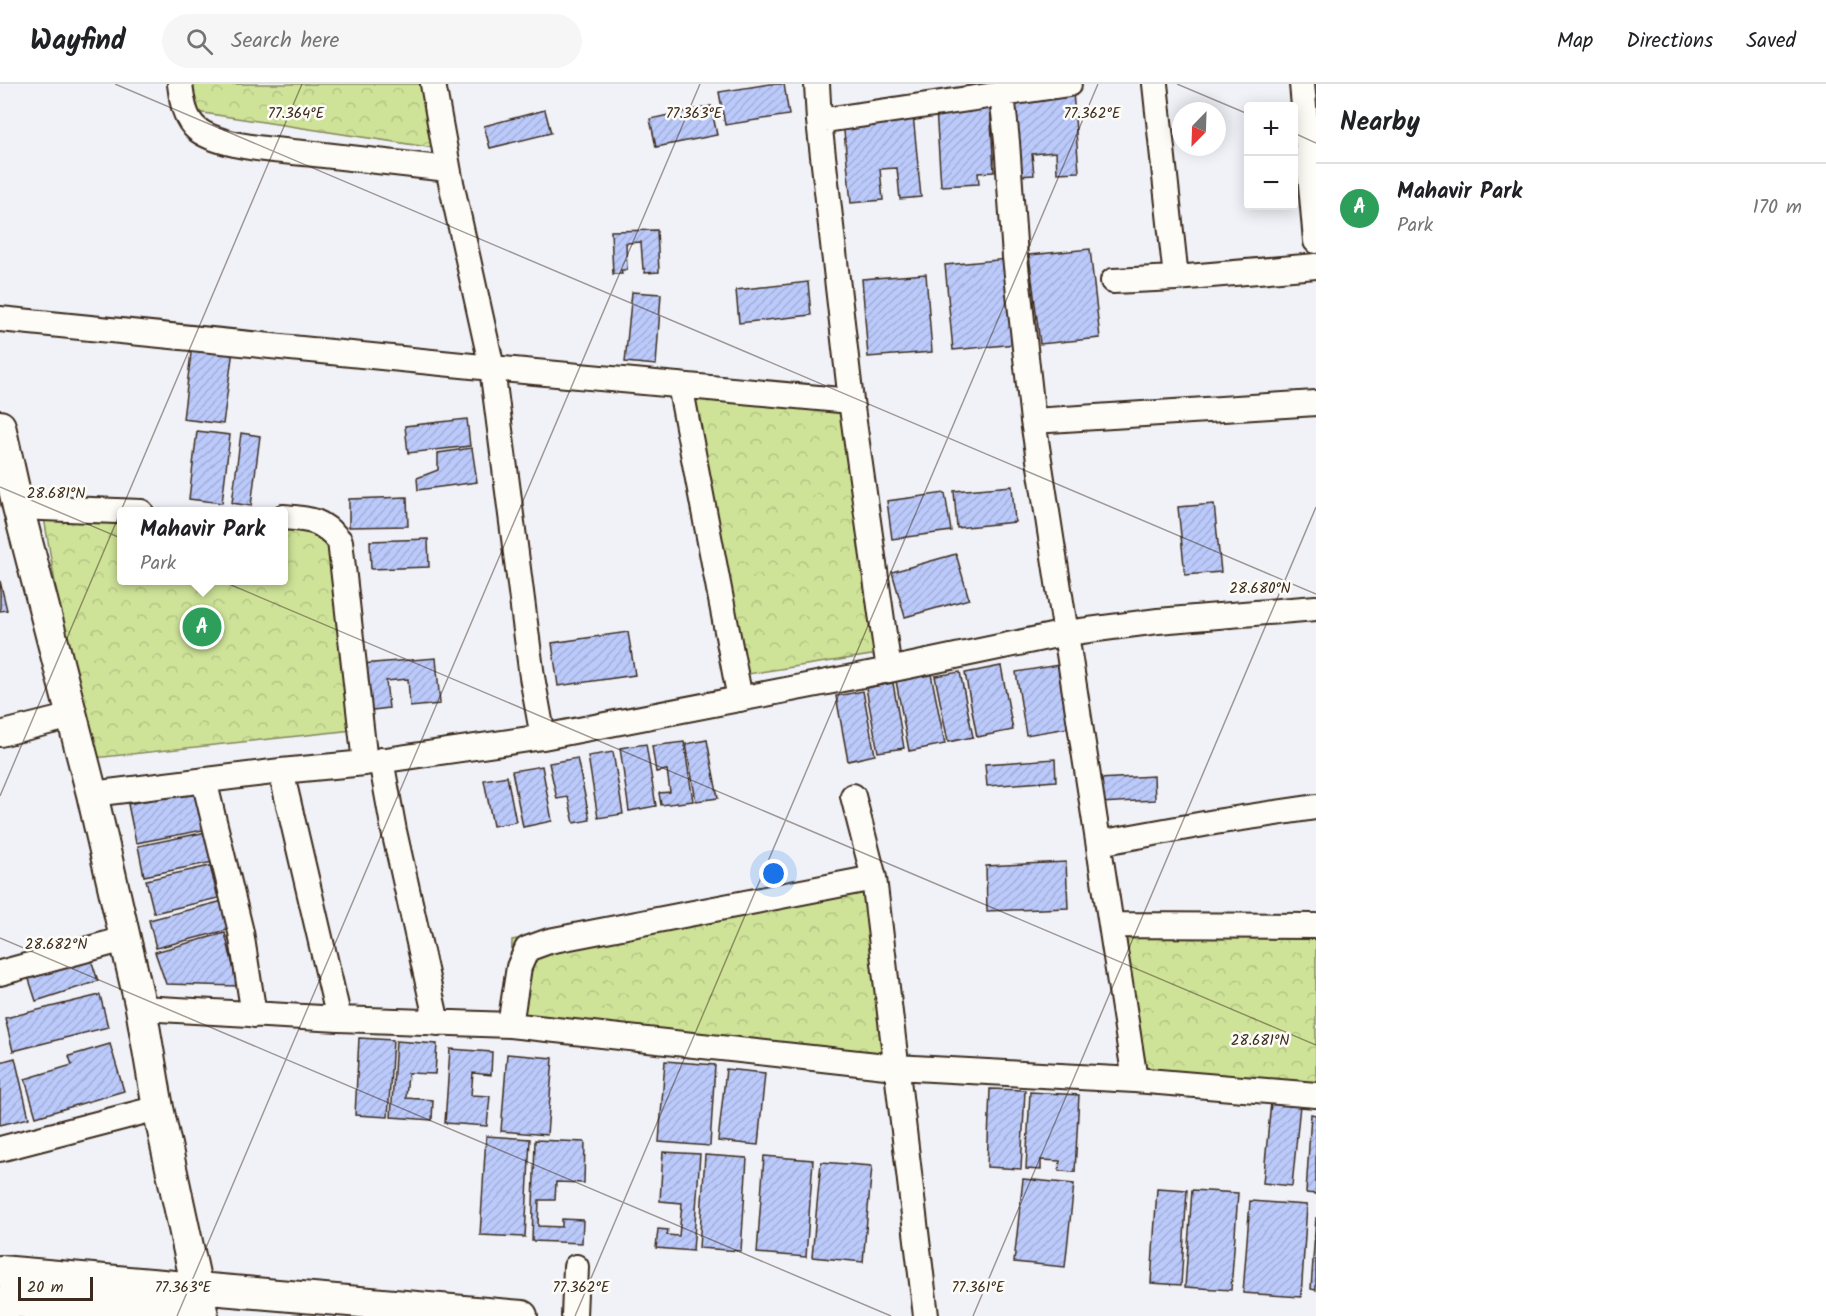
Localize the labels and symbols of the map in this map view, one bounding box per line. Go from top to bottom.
text: 77.364°E [268,102,325,126]
text: 77.363°E [666,102,724,126]
text: 77.362°E [1064,102,1122,126]
north arrow [1172,102,1226,156]
text: 28.681°N [27,482,85,506]
text: 28.680°N [1229,577,1291,601]
pin: A [182,604,222,650]
your location [759,859,788,888]
text: 28.682°N [25,933,87,957]
text: 28.681°N [1231,1029,1289,1053]
scale bar [18,1274,93,1302]
text: 77.363°E [155,1276,213,1300]
text: 77.362°E [553,1276,611,1300]
text: 77.361°E [952,1276,1006,1300]

